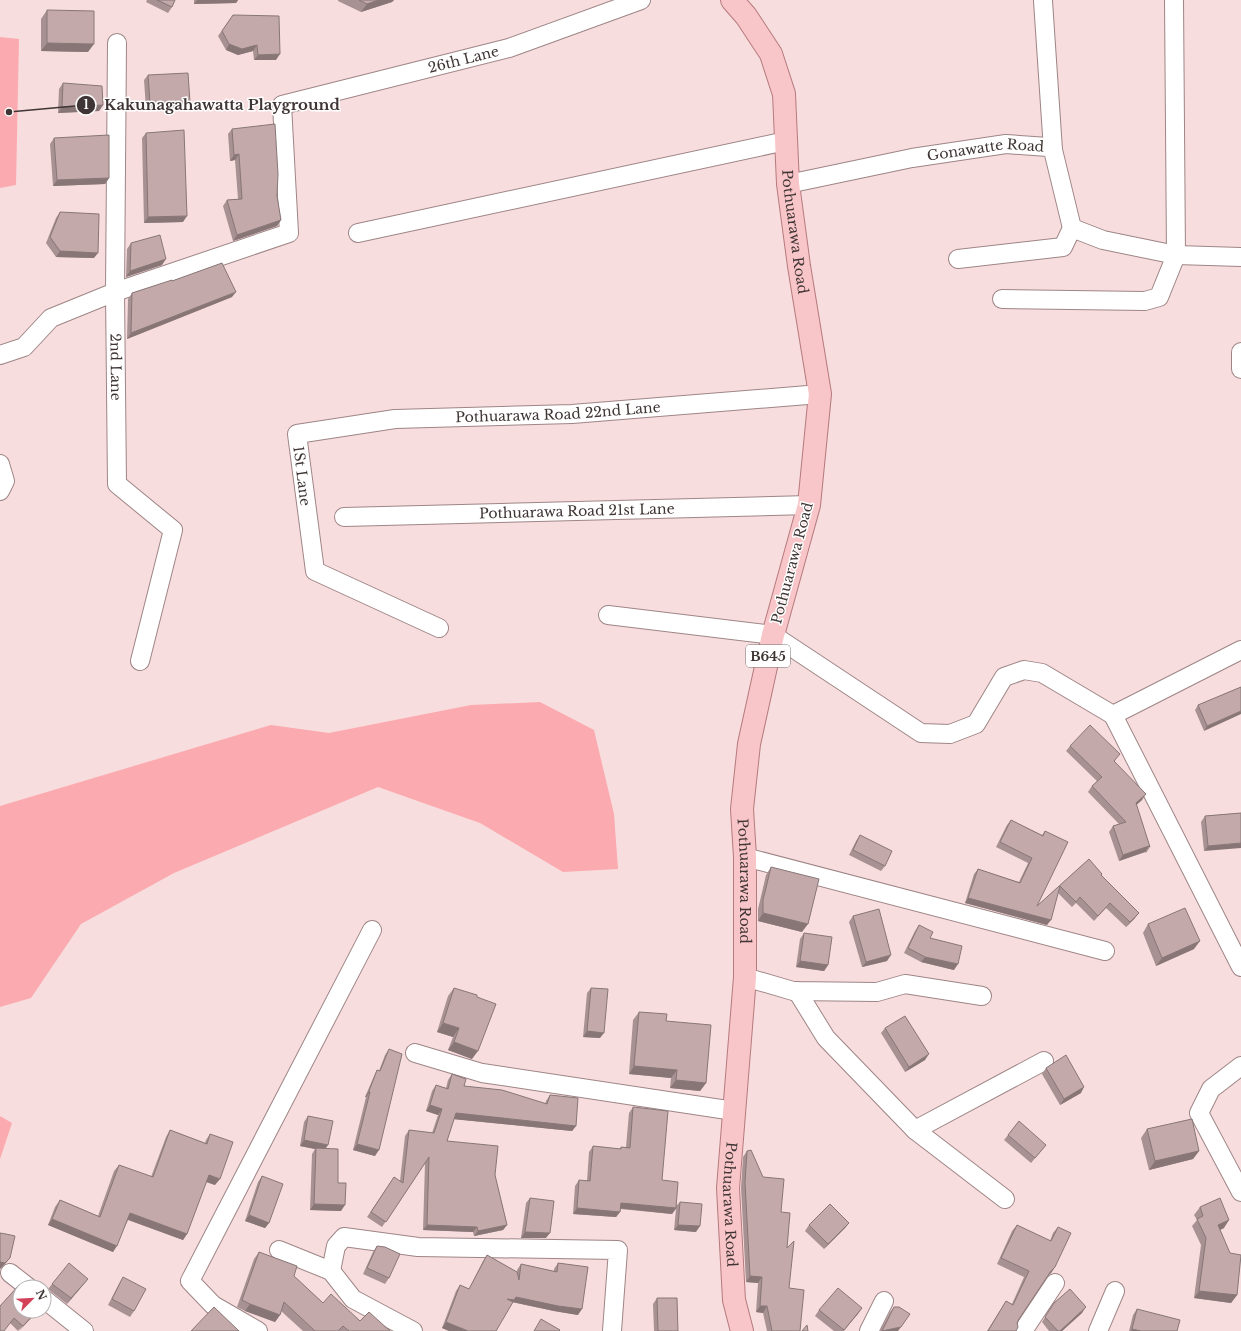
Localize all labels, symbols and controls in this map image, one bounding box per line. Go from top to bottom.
street label: 26th Lane [426,42,501,77]
callout: Kakunagahawatta Playground [76,91,348,118]
text: Kakunagahawatta Playground [104,95,341,114]
text: 1 [83,97,89,112]
street label: Gonawatte Road [926,135,1045,165]
street label: Pothuarawa Road [778,169,813,296]
street label: 2nd Lane [106,333,125,401]
street label: Pothuarawa Road 22nd Lane [455,398,661,426]
street label: 1St Lane [289,445,315,507]
street label: Pothuarawa Road 21st Lane [479,499,675,523]
street label: Pothuarawa Road [767,500,817,626]
road number: B645 [746,645,790,667]
street label: Pothuarawa Road [734,818,754,944]
street label: Pothuarawa Road [719,1141,741,1268]
north arrow [12,1279,52,1319]
text: N [33,1287,50,1303]

